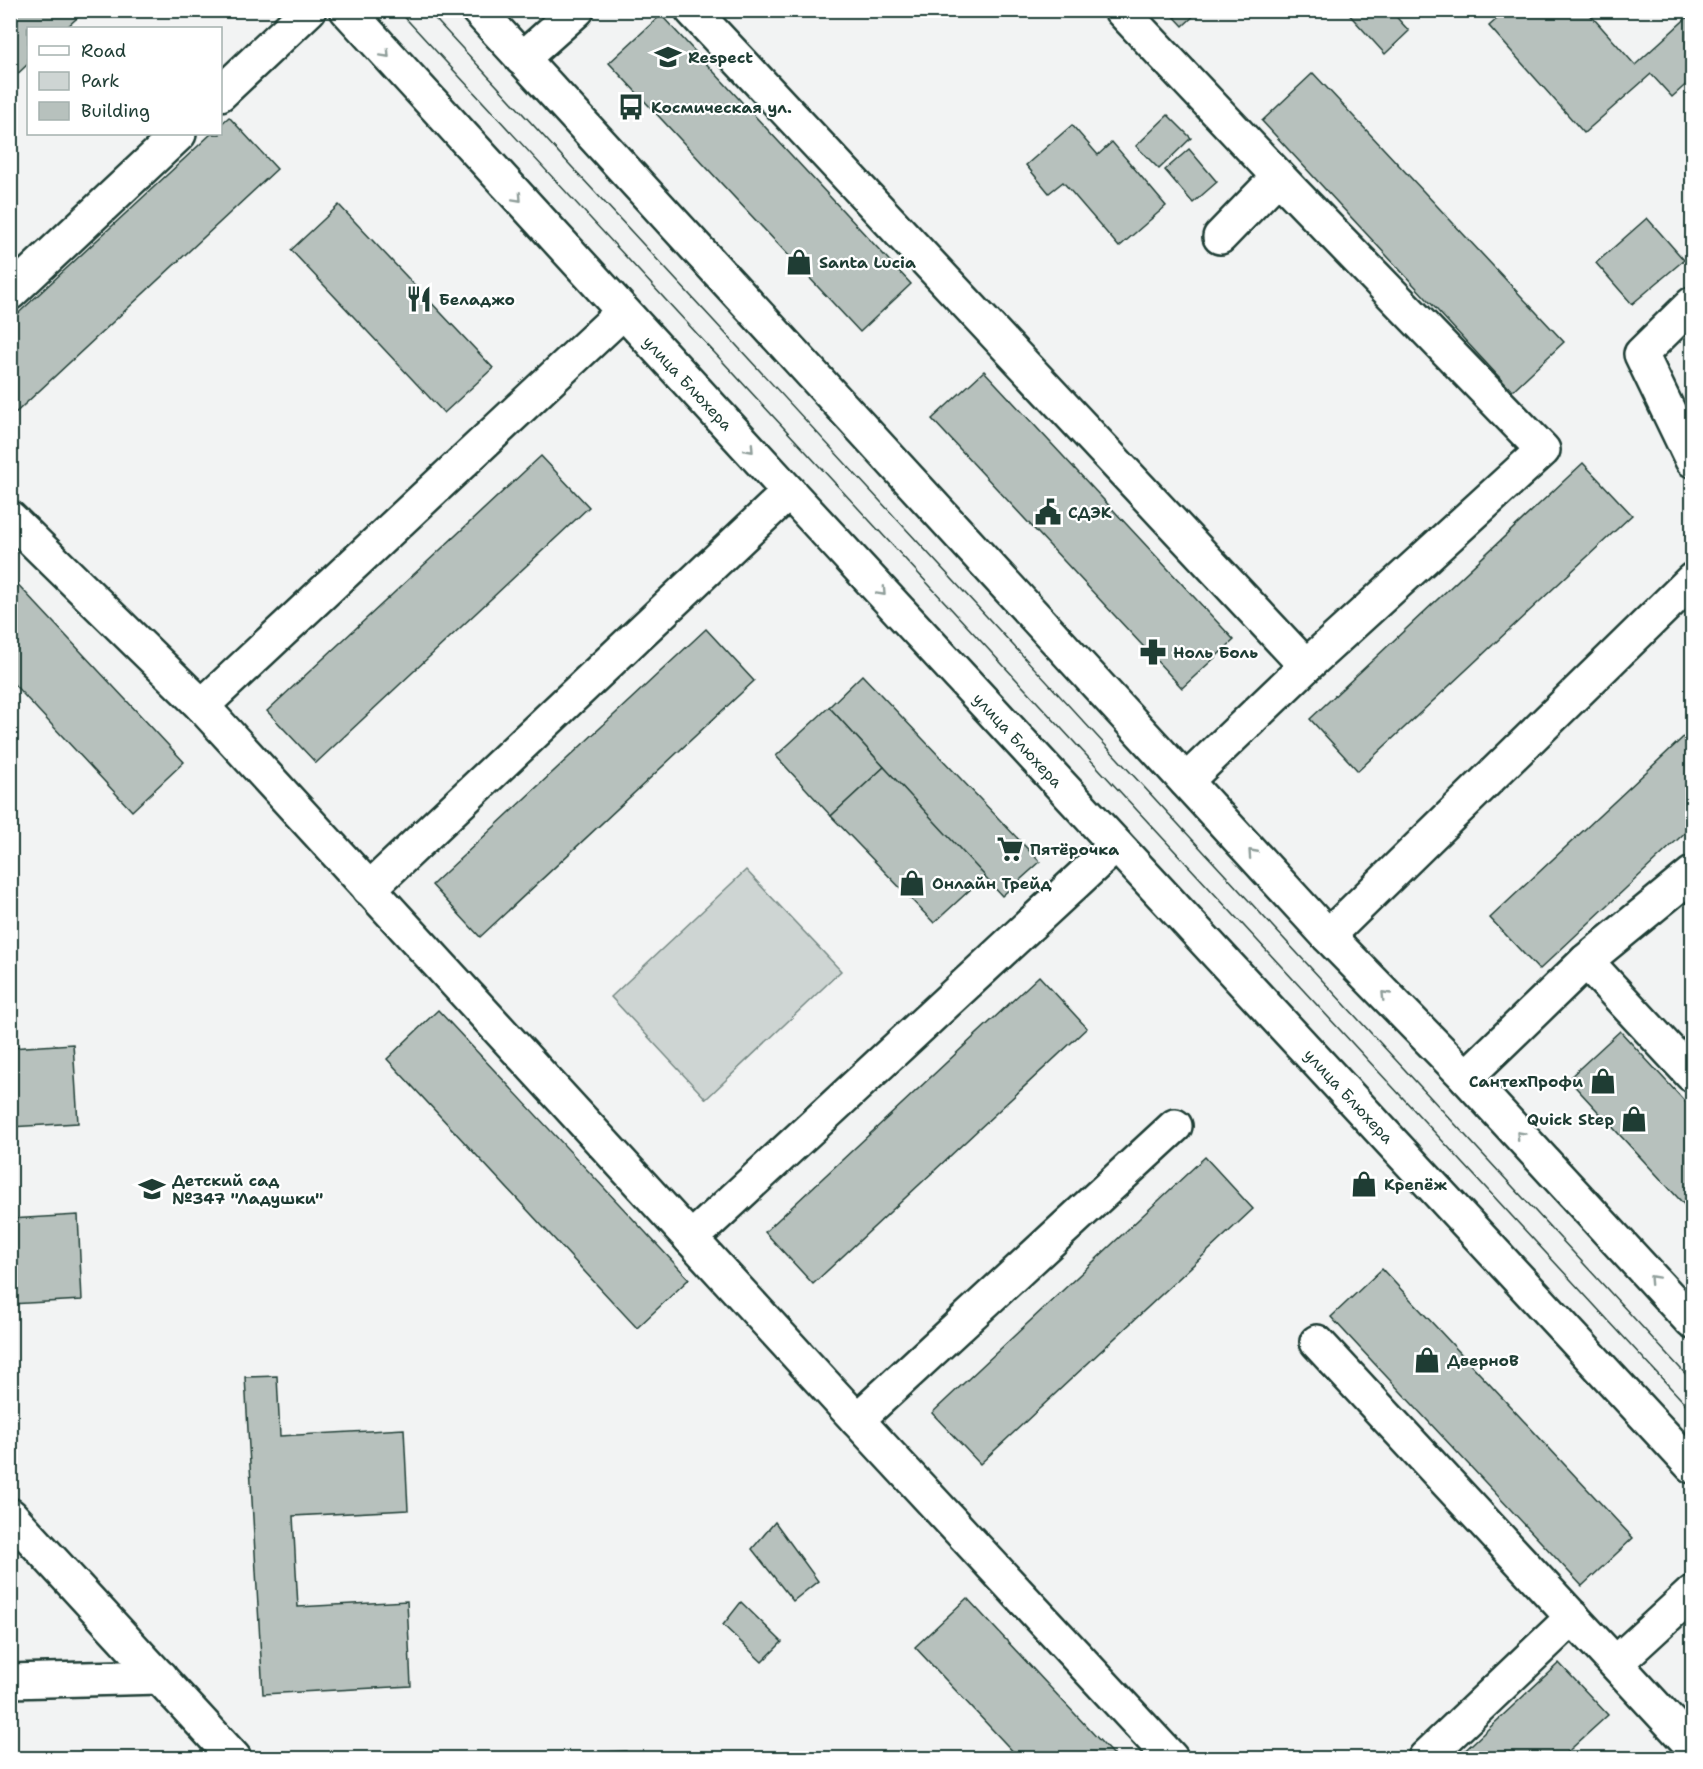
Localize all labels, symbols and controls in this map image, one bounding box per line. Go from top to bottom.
legend [27,27,222,135]
text: Road [81,39,126,63]
school or university icon: Respect [653,42,683,72]
one-way arrow [378,47,389,58]
place label: Respect [688,47,753,68]
text: Park [81,69,120,93]
bus stop icon: Космическая ул. [616,92,646,122]
place label: Космическая ул. [651,97,792,118]
text: Building [81,99,150,123]
one-way arrow [511,191,522,202]
shop icon: Santa Lucia [784,247,814,277]
place label: Santa Lucia [819,252,916,273]
restaurant icon: Беладжо [404,284,434,314]
place label: Беладжо [439,289,515,310]
street label: улица Блюхера [638,331,737,435]
one-way arrow [743,442,754,453]
public building icon: СДЭК [1033,497,1063,527]
place label: СДЭК [1068,502,1112,523]
one-way arrow [875,586,886,596]
pharmacy icon: Ноль Боль [1138,637,1168,667]
place label: Ноль Боль [1173,642,1258,663]
street label: улица Блюхера [968,688,1067,792]
supermarket icon: Пятёрочка [995,834,1025,864]
place label: Пятёрочка [1030,839,1119,860]
one-way arrow [1248,849,1259,860]
shop icon: Онлайн Трейд [897,868,927,898]
place label: Онлайн Трейд [932,873,1052,894]
one-way arrow [1382,991,1393,1002]
street label: улица Блюхера [1299,1044,1398,1148]
shop icon: СантехПрофи [1588,1066,1618,1096]
place label: СантехПрофи [1469,1071,1583,1092]
shop icon: Quick Step [1619,1104,1649,1134]
place label: Quick Step [1527,1109,1614,1130]
one-way arrow [1516,1132,1527,1142]
shop icon: Крепёж [1349,1169,1379,1199]
place label: Детский сад №347 "Ладушки" [172,1170,323,1209]
school or university icon: Детский сад №347 "Ладушки" [137,1174,167,1204]
place label: Крепёж [1384,1174,1448,1195]
one-way arrow [1649,1275,1660,1285]
shop icon: ДверноВ [1412,1345,1442,1375]
place label: ДверноВ [1447,1350,1519,1371]

